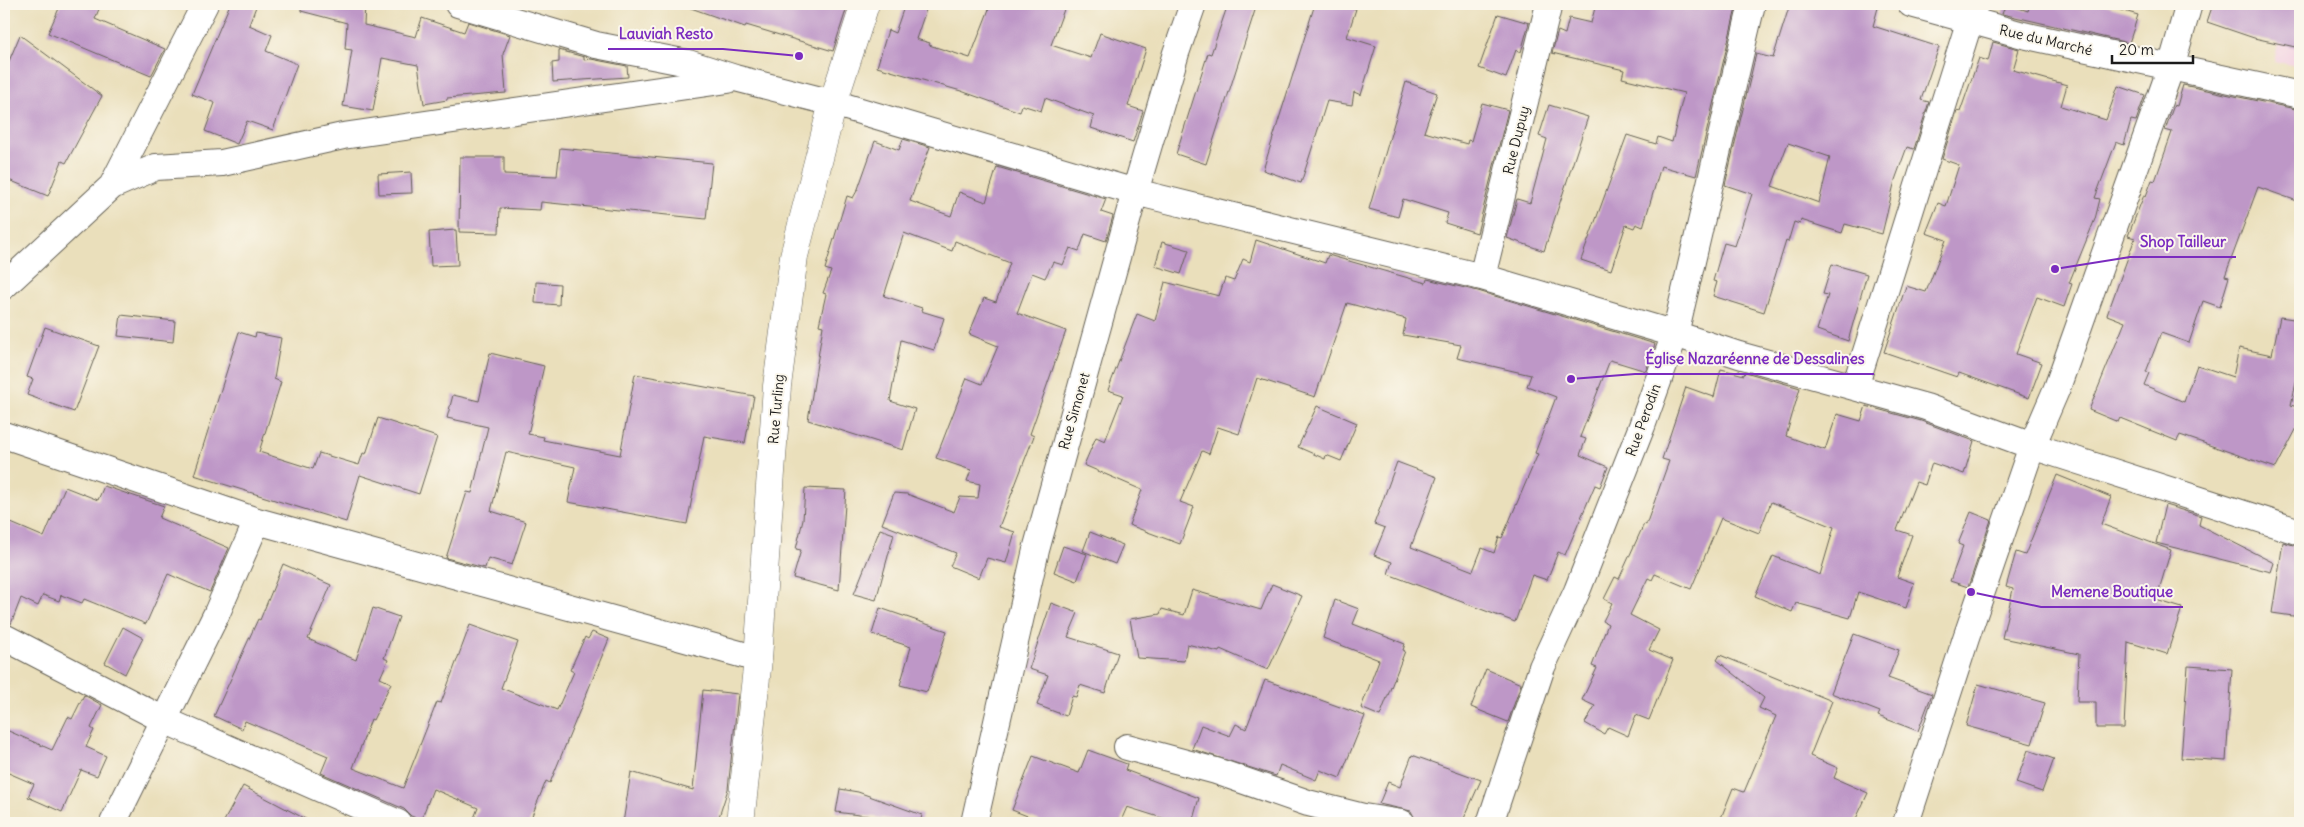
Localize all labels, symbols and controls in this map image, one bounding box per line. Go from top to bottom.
callout: Lauviah Resto [608,19,723,49]
street label: Rue du Marché [1998,21,2094,59]
text: Lauviah Resto [619,24,714,43]
scale bar [2112,32,2193,64]
text: 20 m [2119,40,2154,59]
street label: Rue Dupuy [1499,104,1533,176]
callout: Shop Tailleur [2130,227,2236,257]
text: Shop Tailleur [2140,232,2227,252]
callout: Église Nazaréenne de Dessalines [1635,344,1874,374]
text: Église Nazaréenne de Dessalines [1645,348,1865,369]
street label: Rue Simonet [1054,370,1094,452]
street label: Rue Turling [764,373,788,445]
street label: Rue Perodin [1622,381,1664,459]
callout: Memene Boutique [2041,577,2183,607]
text: Memene Boutique [2051,582,2173,602]

